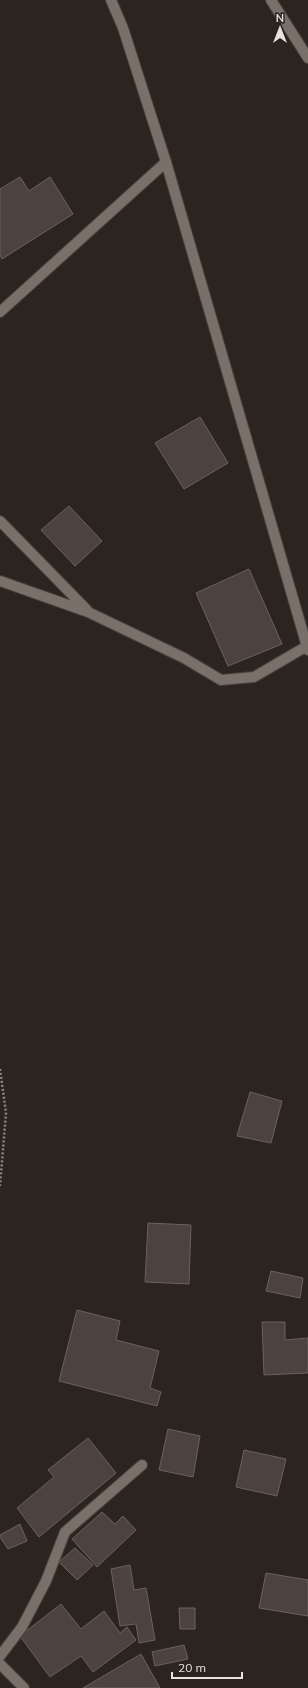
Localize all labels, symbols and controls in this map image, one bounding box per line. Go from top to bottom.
north arrow [260,8,300,48]
text: N [276,11,284,25]
scale bar [172,1654,242,1680]
text: 20 m [178,1660,206,1675]

